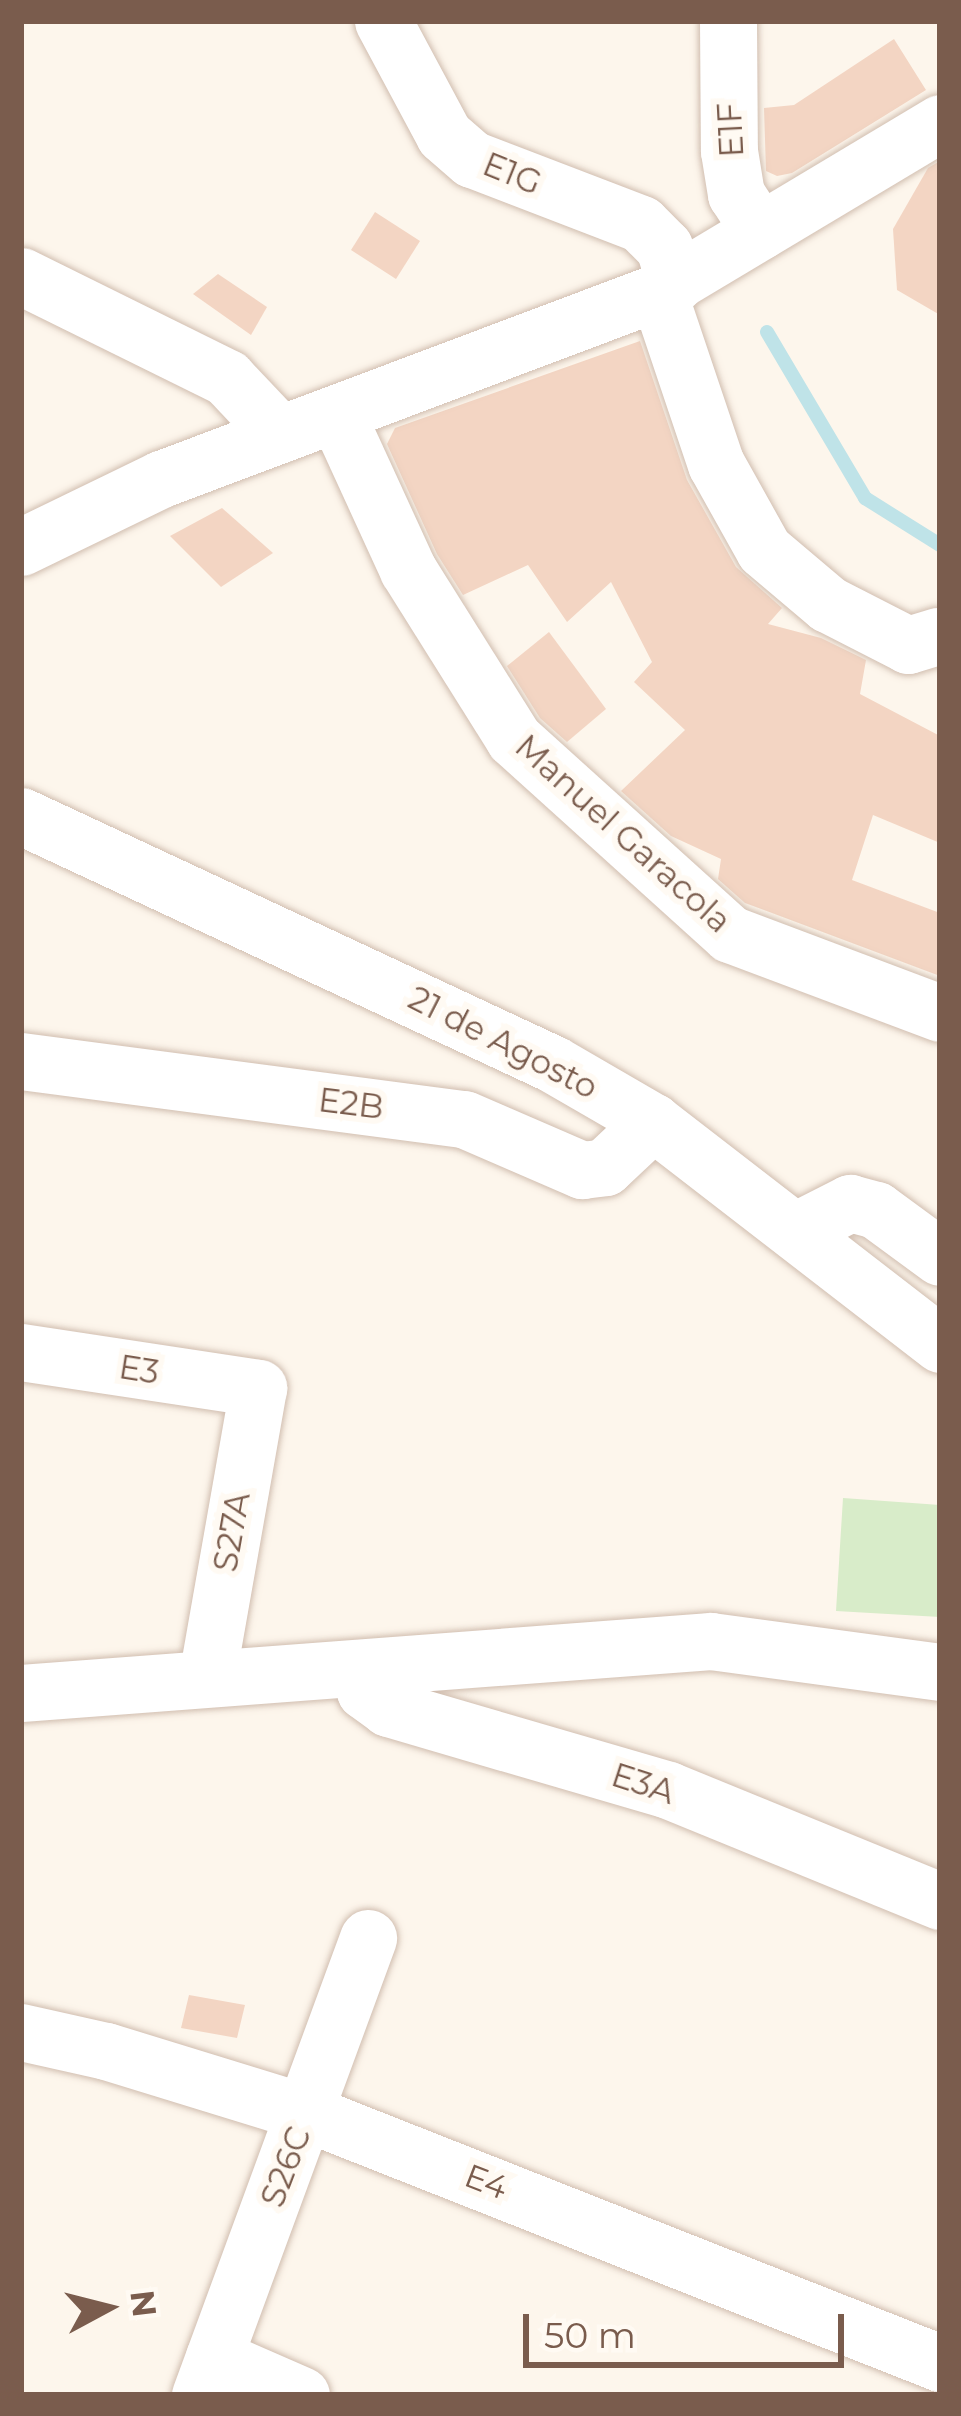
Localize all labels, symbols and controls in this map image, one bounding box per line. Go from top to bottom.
street label: E1F [710,102,752,158]
street label: E1G [477,144,547,204]
street label: Manuel Garacola [507,727,739,941]
street label: 21 de Agosto [402,978,604,1108]
street label: E2B [316,1080,386,1128]
street label: E3 [116,1347,162,1393]
street label: S27A [206,1489,258,1575]
street label: E3A [606,1755,680,1813]
street label: S26C [253,2121,319,2213]
street label: E4 [459,2156,513,2208]
north arrow [48,2248,168,2368]
text: N [122,2288,165,2319]
scale bar [529,2290,850,2364]
text: 50 m [544,2313,636,2357]

